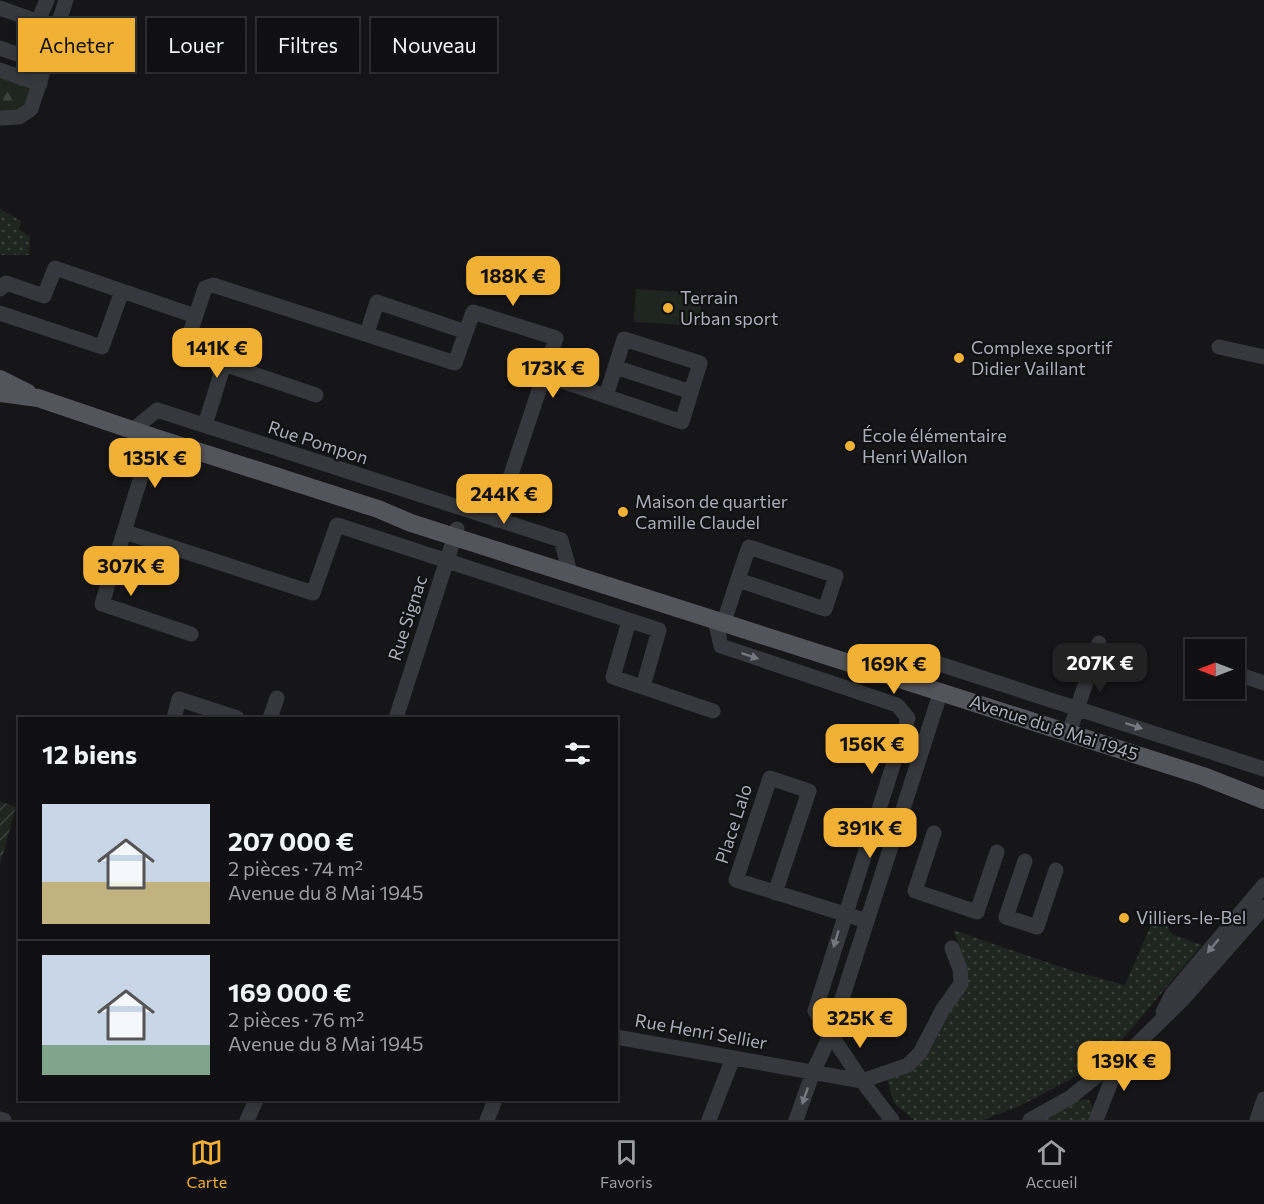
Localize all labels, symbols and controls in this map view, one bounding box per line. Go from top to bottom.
chip: Acheter [18,18,135,72]
chip: Louer [147,18,245,72]
chip: Filtres [257,18,359,72]
chip: Nouveau [371,18,497,72]
pin: 188K € [464,256,562,307]
text: 188K € [480,263,546,287]
place label: Terrain Urban sport [680,286,778,329]
marker: Terrain Urban sport [661,301,675,315]
pin: 141K € [168,328,266,379]
text: 141K € [186,335,248,359]
place label: Complexe sportif Didier Vaillant [971,336,1113,379]
pin: 173K € [504,348,602,399]
marker: Complexe sportif Didier Vaillant [952,351,966,365]
text: 173K € [521,355,585,379]
street label: Rue Pompon [265,415,371,469]
place label: École élémentaire Henri Wallon [862,424,1007,467]
pin: 135K € [106,438,204,489]
marker: École élémentaire Henri Wallon [843,439,857,453]
text: 135K € [123,445,187,469]
pin: 244K € [455,474,553,525]
text: 244K € [470,481,538,505]
place label: Maison de quartier Camille Claudel [635,490,788,533]
marker: Maison de quartier Camille Claudel [616,505,630,519]
pin: 307K € [82,546,180,597]
text: 307K € [97,553,165,577]
street label: Rue Signac [383,572,431,663]
north arrow [1185,639,1245,699]
map controls [1185,639,1245,699]
pin: 207K € [1051,643,1149,694]
pin: 169K € [845,644,943,695]
text: 207K € [1066,650,1134,674]
one-way arrow [741,651,759,661]
text: 169K € [861,651,927,675]
street label: Avenue du 8 Mai 1945 [967,689,1141,765]
one-way arrow [1125,722,1143,731]
pin: 156K € [823,724,921,775]
text: 156K € [840,731,904,755]
icon: filters [561,737,594,770]
text: 12 biens [42,738,137,769]
street label: Place Lalo [710,781,756,866]
pin: 391K € [821,808,919,859]
text: 391K € [838,815,902,839]
text: 207 000 € [228,825,354,856]
icon: home [90,828,162,900]
text: 2 pièces · 74 m² [228,856,363,880]
text: Avenue du 8 Mai 1945 [228,880,424,904]
place label: Villiers-le-Bel [1136,906,1246,928]
marker: Villiers-le-Bel [1117,911,1131,925]
one-way arrow [831,930,840,948]
one-way arrow [1206,938,1219,954]
text: 169 000 € [228,976,352,1007]
icon: home [90,979,162,1051]
pin: 325K € [811,998,909,1049]
text: 325K € [827,1005,893,1029]
text: 2 pièces · 76 m² [228,1007,364,1031]
street label: Rue Henri Sellier [633,1009,769,1053]
text: Avenue du 8 Mai 1945 [228,1031,424,1055]
pin: 139K € [1075,1041,1173,1092]
text: 139K € [1092,1048,1156,1072]
one-way arrow [799,1087,809,1105]
tab: Carte [187,1136,227,1191]
tab: Favoris [600,1136,652,1191]
tab: Accueil [1025,1136,1077,1191]

